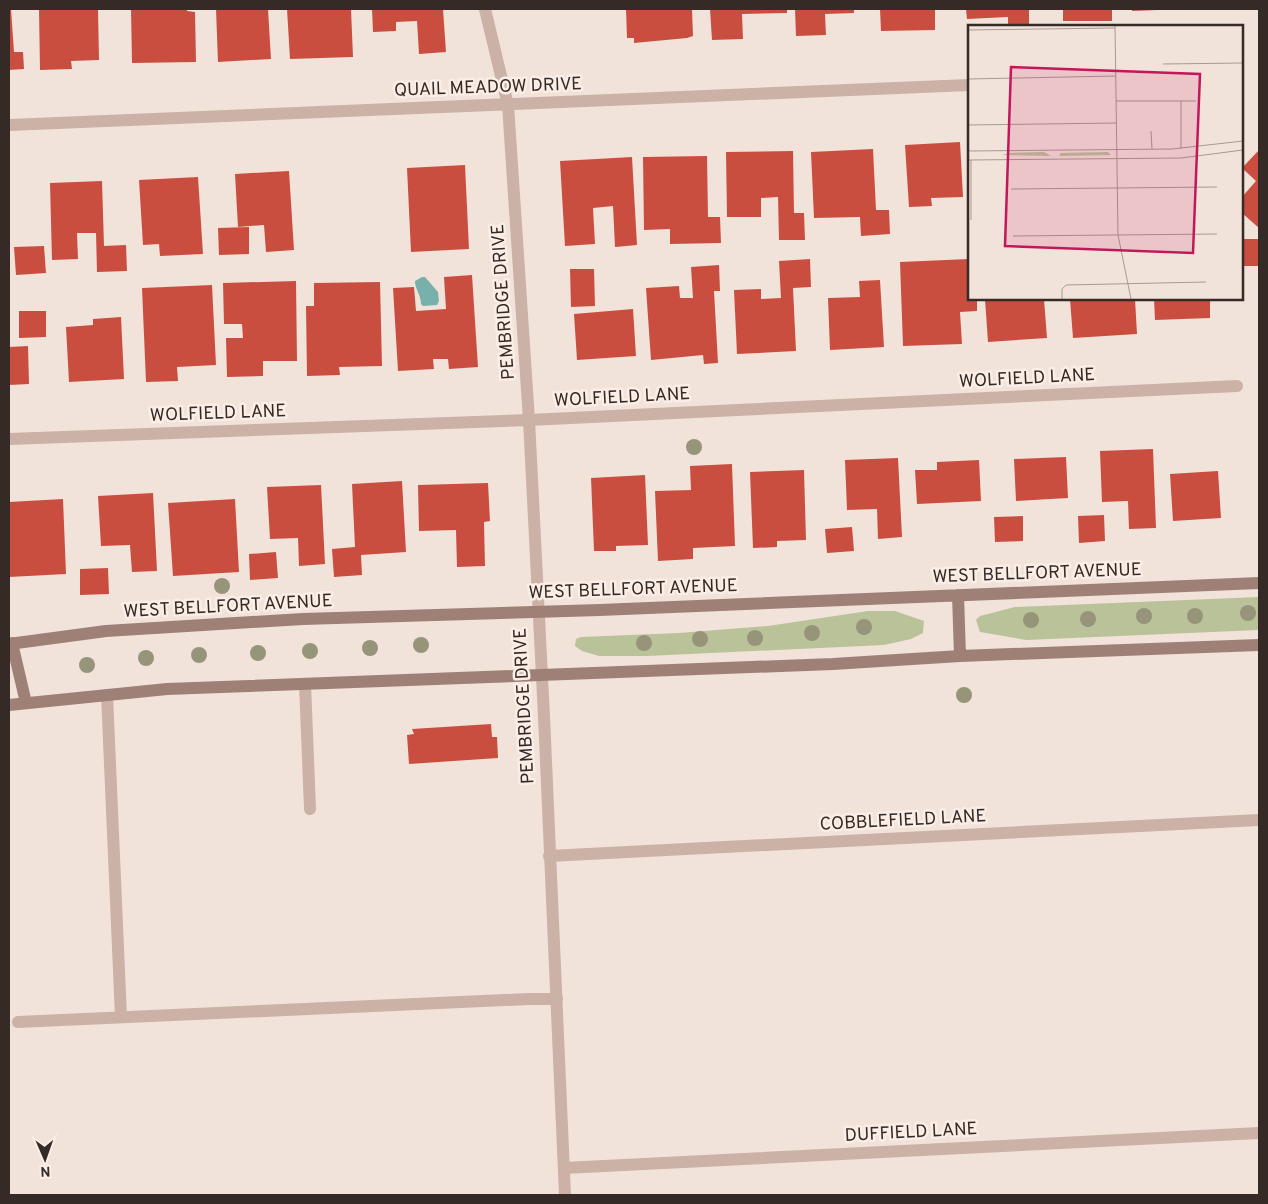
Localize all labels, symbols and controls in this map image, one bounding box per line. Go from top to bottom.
inset map [968,25,1243,300]
street label: QUAIL MEADOW DRIVE [394,73,582,103]
street label: PEMBRIDGE DRIVE [487,223,521,381]
street label: WOLFIELD LANE [958,364,1096,394]
street label: WOLFIELD LANE [553,383,691,413]
street label: WOLFIELD LANE [149,400,287,428]
street label: WEST BELLFORT AVENUE [932,559,1142,589]
street label: WEST BELLFORT AVENUE [528,575,738,605]
street label: WEST BELLFORT AVENUE [123,590,333,624]
street label: PEMBRIDGE DRIVE [509,627,541,785]
street label: COBBLEFIELD LANE [819,805,987,837]
street label: DUFFIELD LANE [844,1118,978,1148]
north arrow [20,1134,70,1184]
text: N [40,1162,51,1179]

